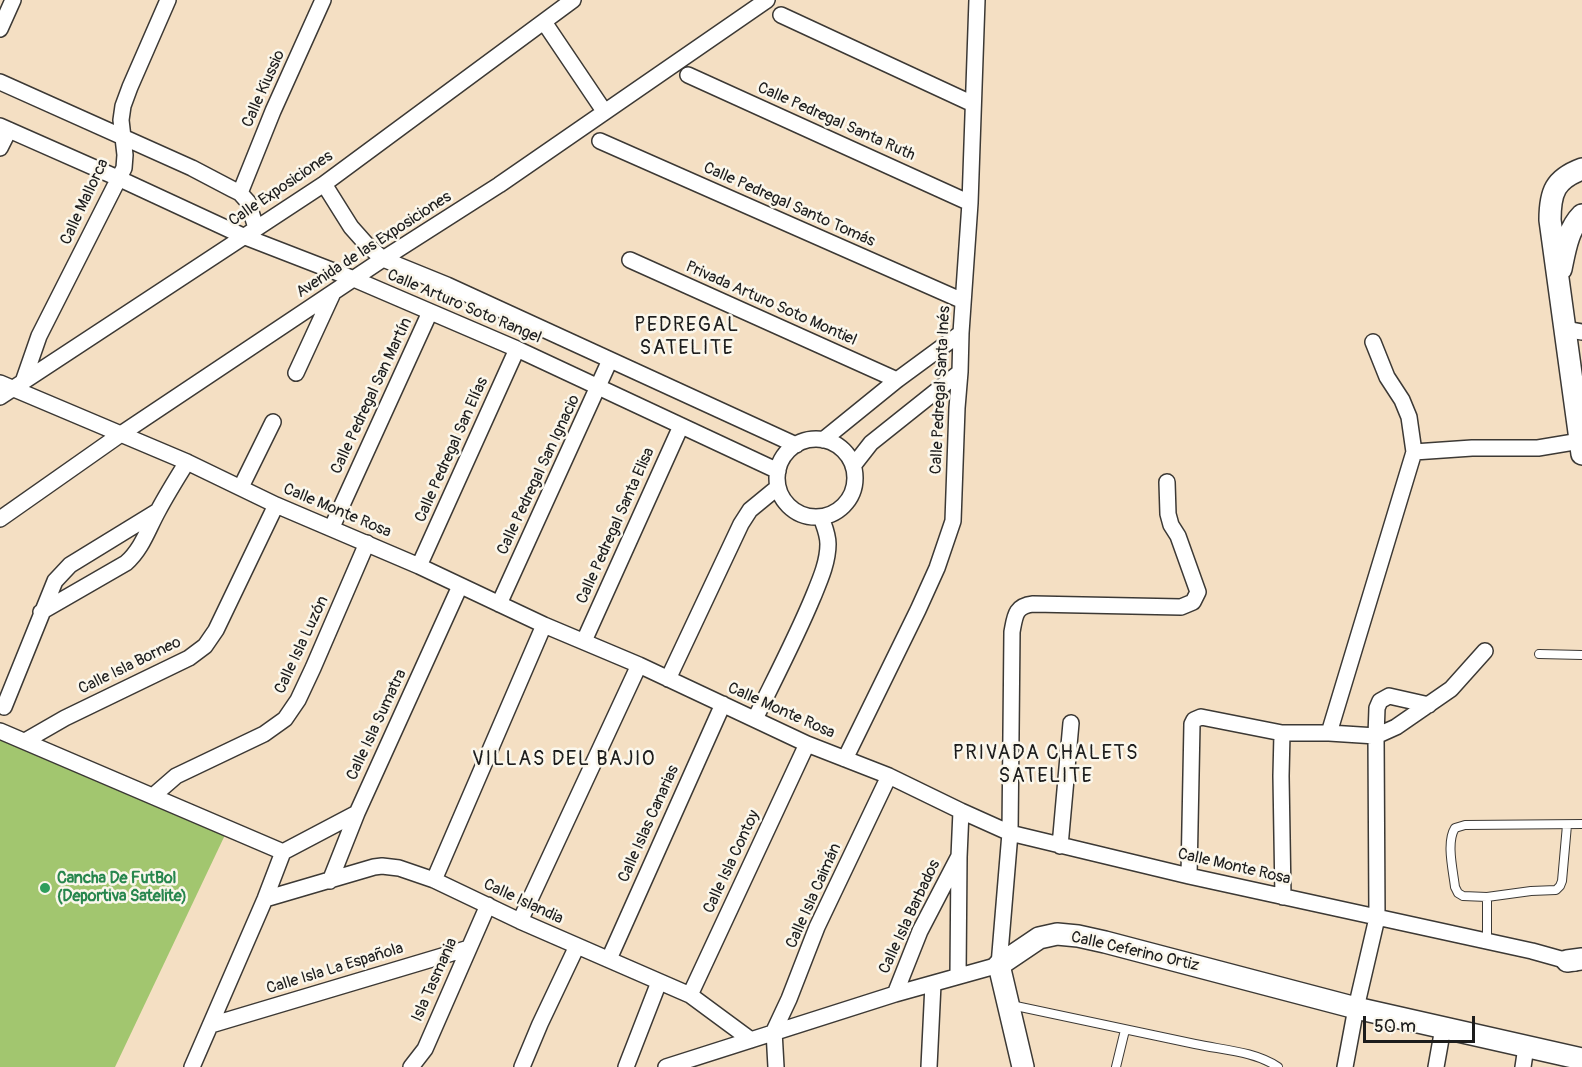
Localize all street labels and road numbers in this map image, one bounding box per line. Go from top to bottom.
street label: Calle Kiussio [238,47,290,131]
street label: Calle Pedregal Santa Ruth [754,79,918,165]
street label: Calle Exposiciones [225,147,337,231]
street label: Calle Mallorca [57,156,113,248]
street label: Calle Pedregal Santo Tomás [700,158,878,252]
street label: Avenida de las Exposiciones [293,188,455,302]
street label: Privada Arturo Soto Montiel [682,258,860,350]
street label: Calle Arturo Soto Rangel [384,266,544,348]
street label: Calle Pedregal Santa Inés [927,305,955,475]
street label: Calle Pedregal San Martín [327,315,417,477]
street label: Calle Pedregal San Elías [411,374,493,526]
street label: Calle Pedregal San Ignacio [493,392,585,558]
street label: Calle Pedregal Santa Elisa [573,445,659,607]
street label: Calle Monte Rosa [280,480,394,542]
street label: Calle Isla Luzón [271,593,333,697]
street label: Calle Isla Borneo [76,633,184,699]
street label: Calle Isla Sumatra [343,666,411,784]
street label: Calle Monte Rosa [724,679,838,743]
street label: Calle Islas Canarias [615,762,683,886]
street label: Calle Isla Contoy [700,807,764,917]
street label: Calle Isla Caimán [782,840,846,952]
street label: Calle Monte Rosa [1176,845,1292,889]
street label: Calle Isla Barbados [875,857,945,977]
street label: Calle Islandia [480,875,566,929]
street label: Calle Ceferino Ortiz [1069,928,1201,976]
street label: Isla Tasmania [408,935,462,1025]
street label: Calle Isla La Española [264,939,406,999]

